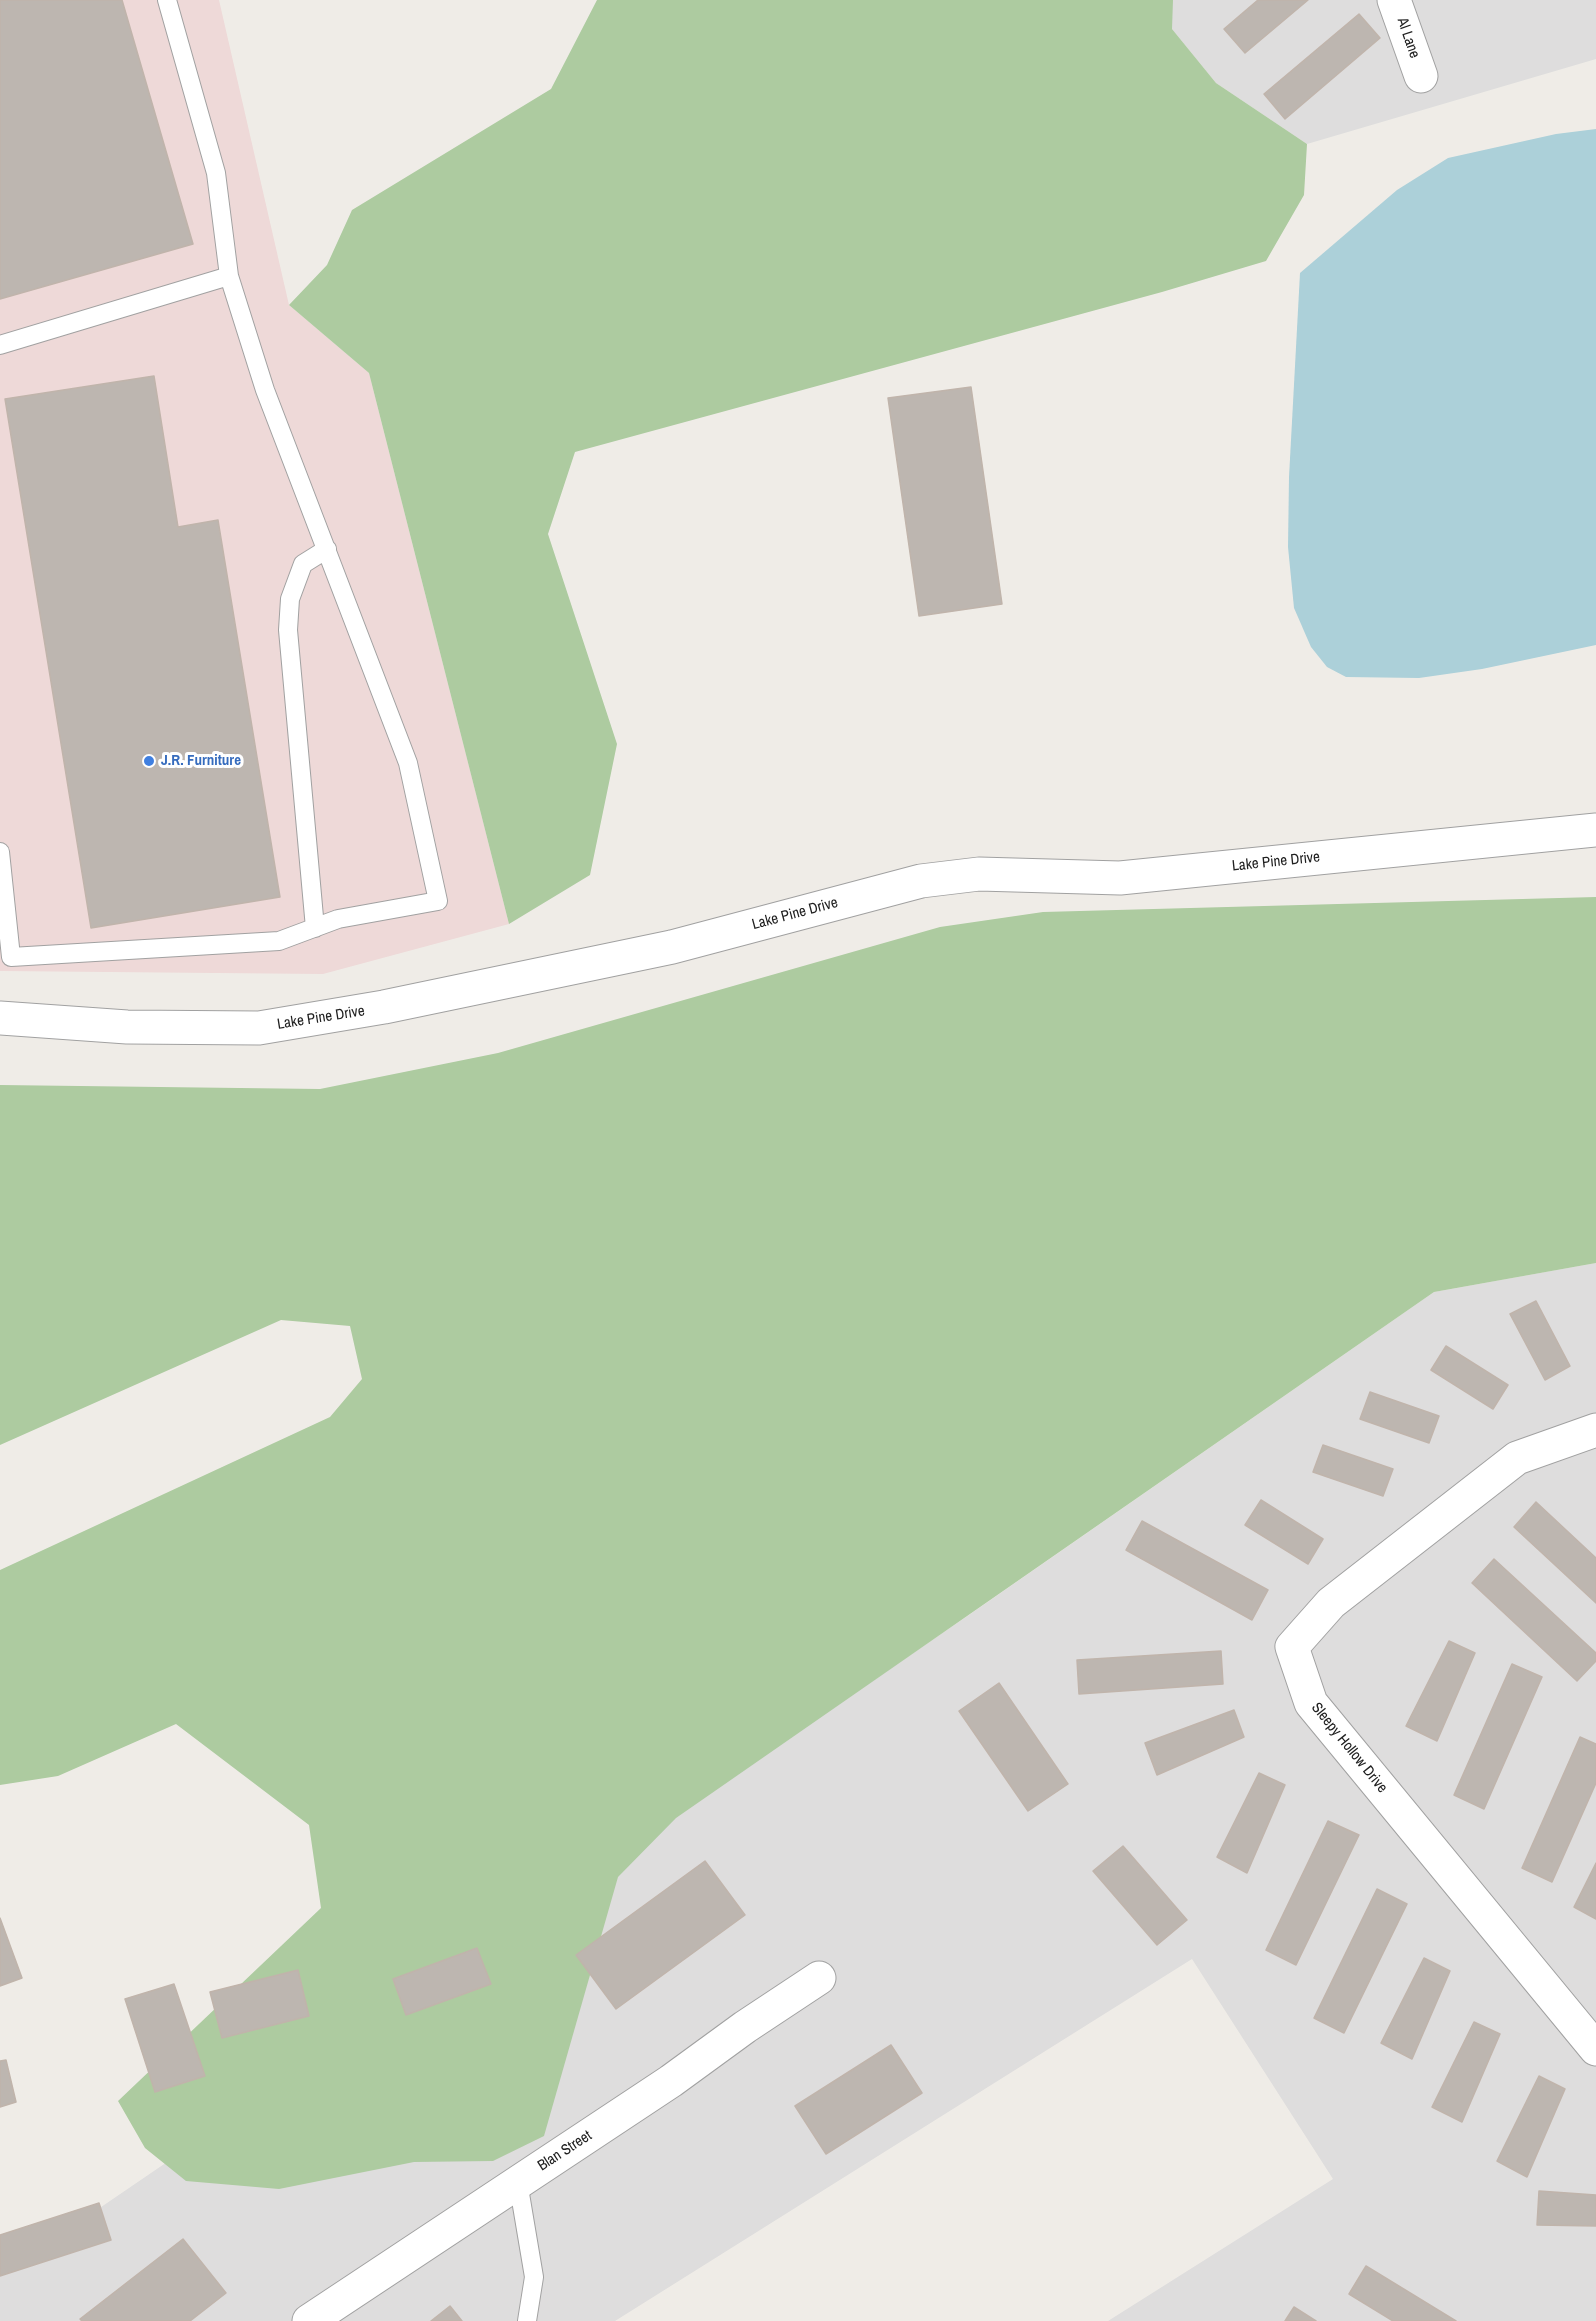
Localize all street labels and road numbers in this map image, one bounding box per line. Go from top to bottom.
street label: Al Lane [1393,15,1423,61]
street label: Lake Pine Drive [1231,848,1321,876]
street label: Lake Pine Drive [750,894,840,934]
street label: Lake Pine Drive [276,1002,366,1034]
street label: Sleepy Hollow Drive [1307,1699,1391,1797]
street label: Blan Street [535,2127,595,2175]

